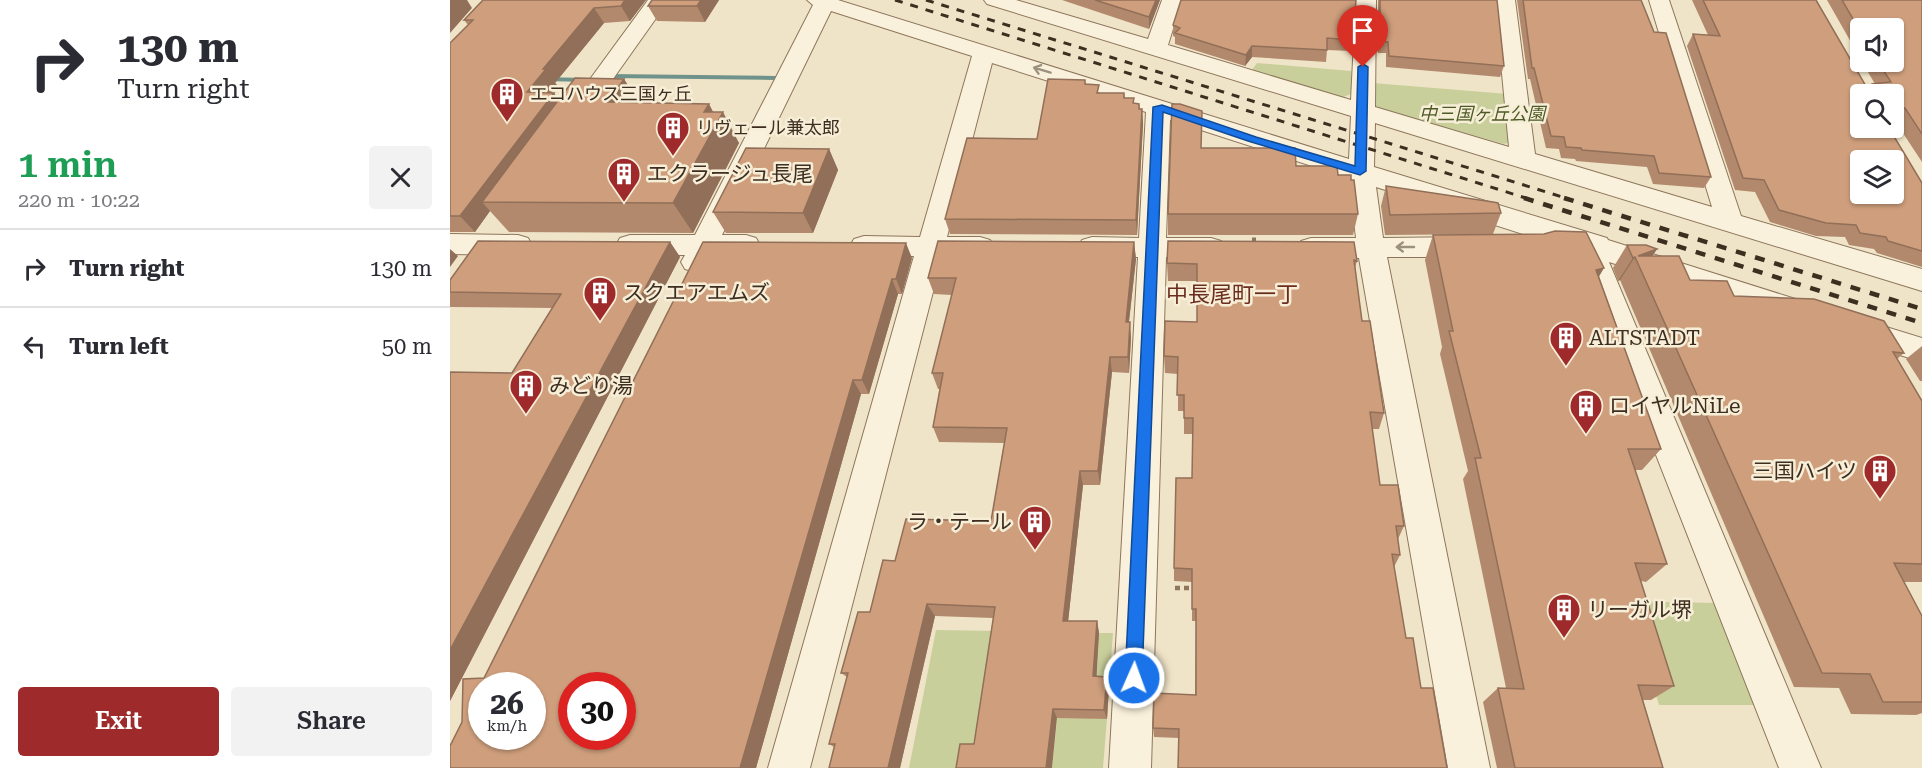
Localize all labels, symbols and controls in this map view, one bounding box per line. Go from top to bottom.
pin [1337,5,1388,67]
icon: arrive [1346,14,1379,47]
map controls [1850,18,1904,204]
button: sound [1850,18,1904,72]
text: 130 m [117,23,239,72]
icon: right [18,24,96,102]
one-way arrow [1033,64,1052,75]
text: Turn right [117,73,250,105]
building icon: エコハウス三国ヶ丘 [489,76,525,123]
place label: エコハウス三国ヶ丘 [530,83,692,104]
button: search [1850,84,1904,138]
park label: 中三国ヶ丘公園 [1419,103,1548,124]
building icon: リヴェール兼太郎 [655,110,691,157]
place label: リヴェール兼太郎 [696,117,840,138]
text: 1 min [18,144,117,186]
button: close [369,146,432,209]
button: layers [1850,150,1904,204]
building icon: エクラージュ長尾 [606,156,642,203]
place label: エクラージュ長尾 [647,162,813,186]
text: 220 m · 10:22 [18,188,140,212]
one-way arrow [1396,241,1416,253]
icon: right [18,252,51,285]
text: Turn right [69,256,184,281]
text: 130 m [369,256,432,281]
building icon: スクエアエムズ [582,275,618,322]
place label: スクエアエムズ [623,281,770,305]
district label: 中長尾町一丁 [1166,282,1298,307]
building icon: ALTSTADT [1548,320,1584,367]
place label: ALTSTADT [1589,326,1700,350]
icon: left [18,330,51,363]
text: Turn left [69,334,169,359]
text: 50 m [382,334,432,359]
building icon: みどり湯 [508,368,544,415]
place label: みどり湯 [549,374,633,398]
building icon: ロイヤルNiLe [1568,388,1604,435]
place label: ロイヤルNiLe [1609,394,1741,418]
building icon: 三国ハイツ [1862,453,1898,500]
place label: 三国ハイツ [1752,459,1857,483]
building icon: ラ・テール [1017,504,1053,551]
place label: ラ・テール [907,510,1012,534]
building icon: リーガル堺 [1546,592,1582,639]
place label: リーガル堺 [1587,598,1692,622]
position arrow [1102,646,1166,710]
speed limit sign: 30 [558,672,636,750]
text: 26 [490,686,524,721]
button: Exit [18,687,219,756]
button: Share [231,687,432,756]
text: km/h [487,717,527,735]

